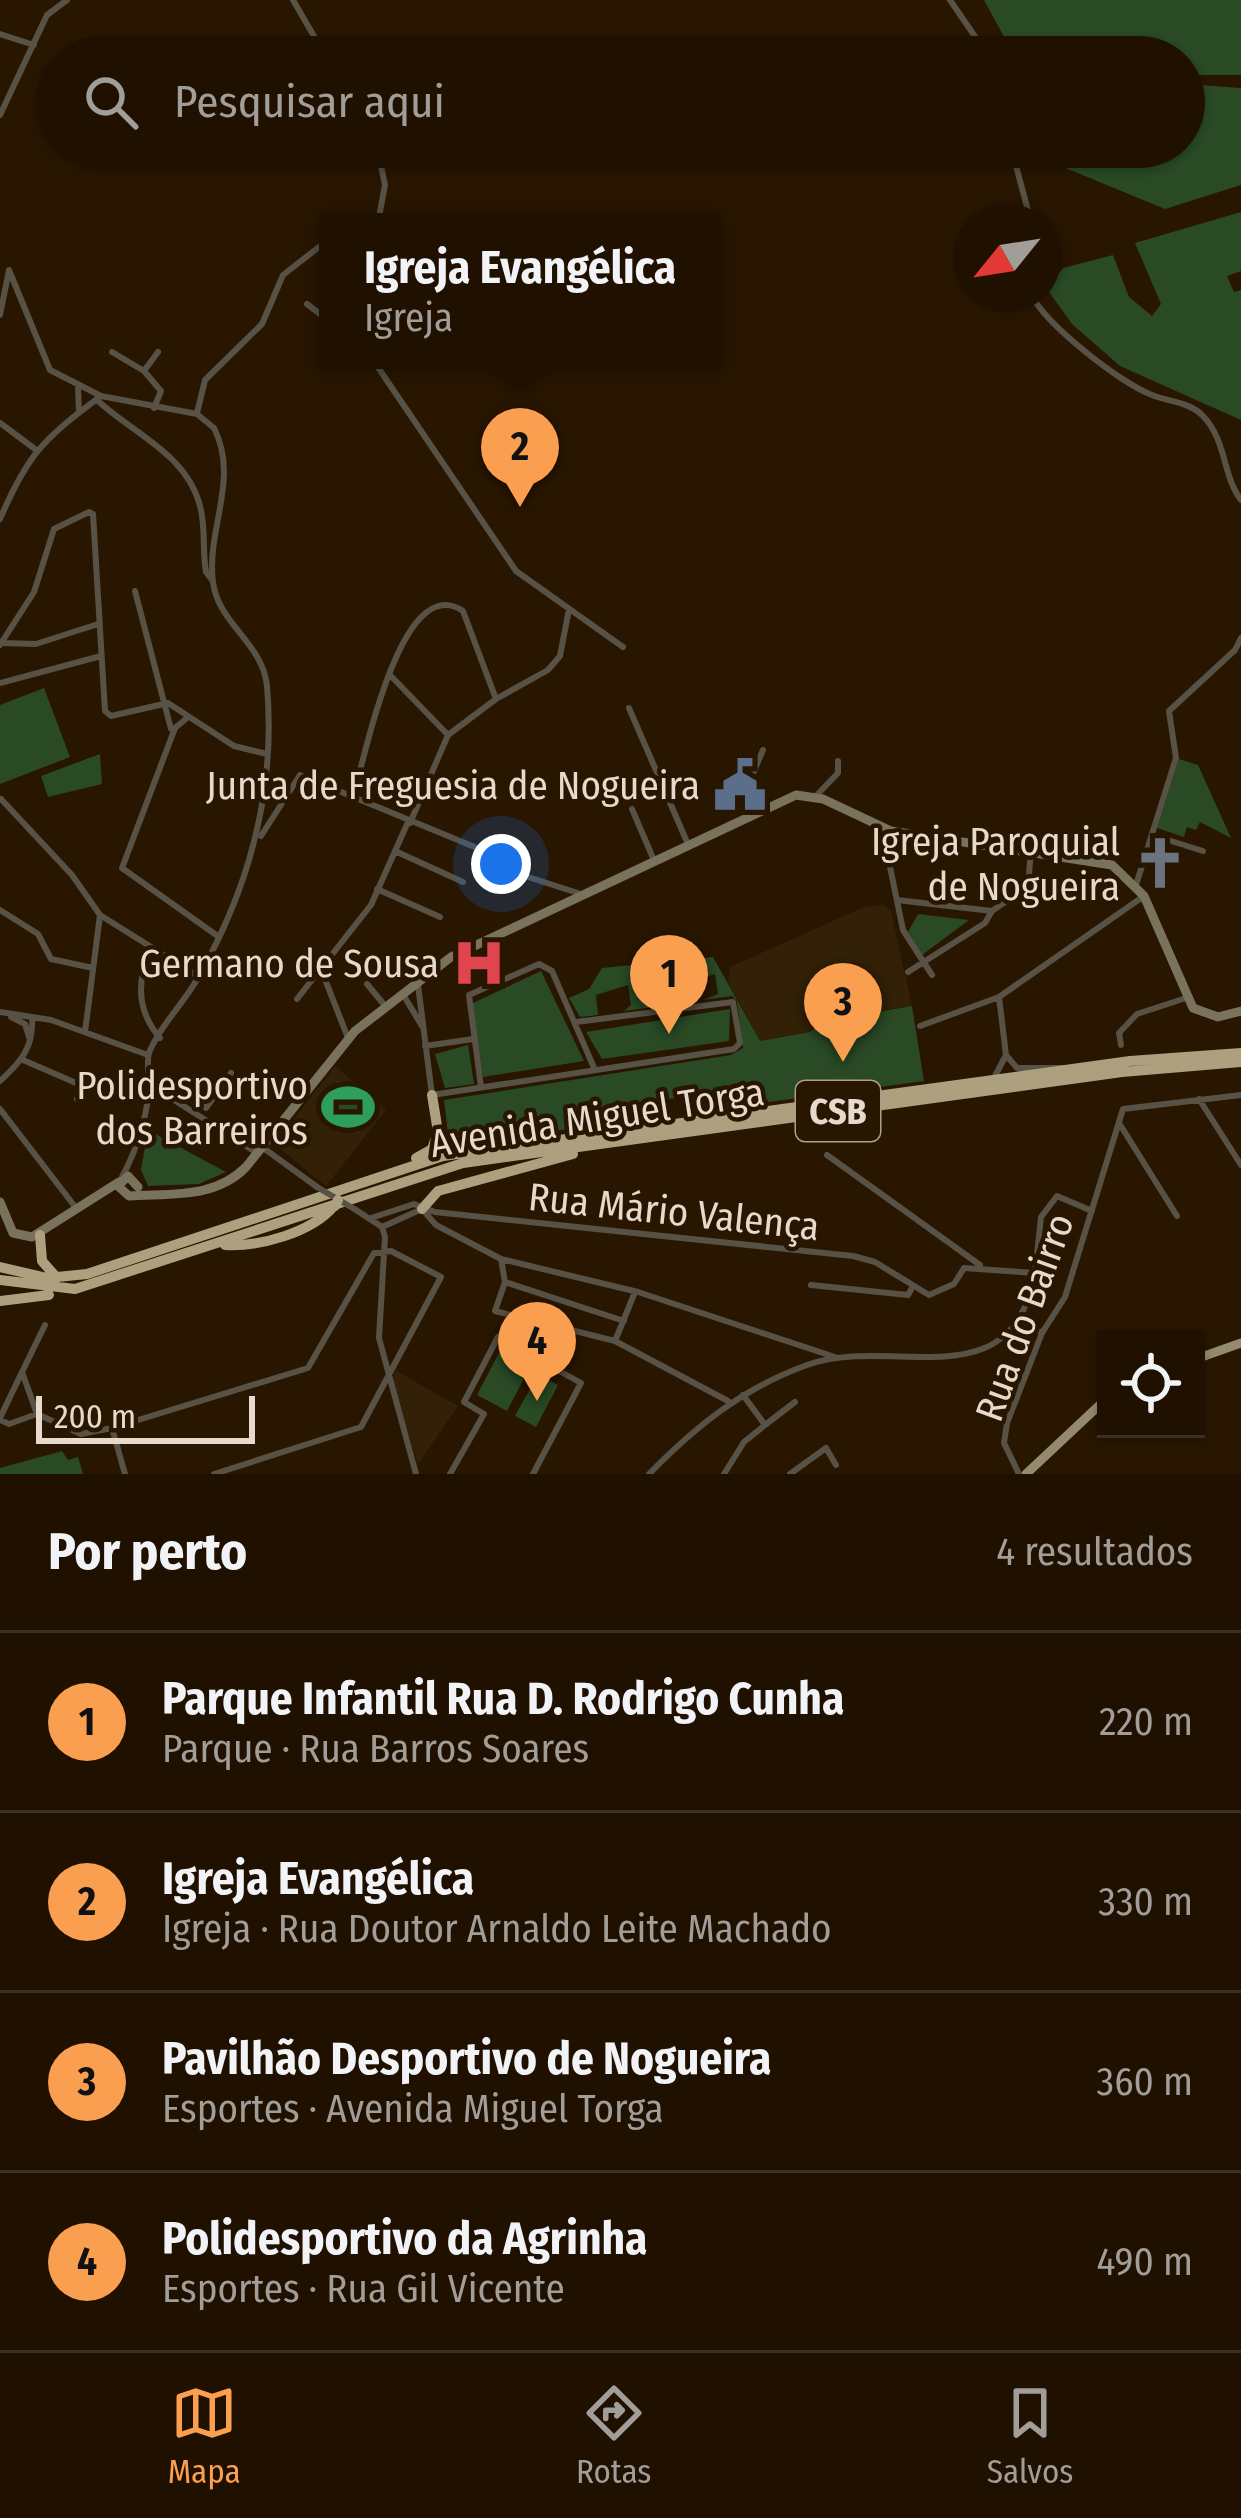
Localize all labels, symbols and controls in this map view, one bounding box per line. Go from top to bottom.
search box [36,36,1205,168]
icon: search [78,69,144,135]
text: Pesquisar aqui [174,75,445,129]
north arrow [953,204,1061,312]
popup [319,213,721,369]
text: Igreja Evangélica [364,241,676,295]
text: Igreja [364,295,453,341]
pin: 2 [481,408,559,507]
public building icon: Junta de Freguesia de Nogueira [711,756,769,814]
place label: Junta de Freguesia de Nogueira [206,763,700,809]
place label: Igreja Paroquial de Nogueira [871,819,1120,910]
your location [471,834,531,894]
church icon: Igreja Paroquial de Nogueira [1131,834,1189,892]
hospital icon: Germano de Sousa [450,934,508,992]
pin: 1 [630,935,708,1034]
place label: Germano de Sousa [139,941,439,987]
pin: 3 [804,963,882,1062]
place label: Polidesportivo dos Barreiros [76,1063,308,1154]
street label: Avenida Miguel Torga [427,1069,767,1167]
sports icon: Polidesportivo dos Barreiros [319,1078,377,1136]
road number: CSB [796,1081,880,1141]
street label: Rua Mário Valença [526,1174,822,1250]
street label: Rua do Bairro [966,1207,1084,1427]
pin: 4 [498,1302,576,1401]
map controls [1097,1330,1205,1438]
button: locate [1097,1330,1205,1438]
scale bar [36,1390,255,1443]
text: 200 m [54,1397,136,1437]
text: Por perto [48,1521,247,1583]
text: 4 resultados [996,1529,1193,1575]
text: Parque Infantil Rua D. Rodrigo Cunha [162,1672,844,1726]
text: 1 [79,1699,95,1745]
text: 220 m [1099,1699,1193,1745]
text: Parque · Rua Barros Soares [162,1726,589,1772]
text: Igreja Evangélica [162,1852,474,1906]
text: 2 [78,1879,96,1925]
text: 330 m [1098,1879,1193,1925]
text: Igreja · Rua Doutor Arnaldo Leite Machado [162,1906,832,1952]
text: Pavilhão Desportivo de Nogueira [162,2032,771,2086]
text: 3 [78,2059,96,2105]
text: 360 m [1097,2059,1193,2105]
text: Esportes · Avenida Miguel Torga [162,2086,664,2132]
text: Polidesportivo da Agrinha [162,2212,647,2266]
text: 4 [77,2239,97,2285]
text: 490 m [1096,2239,1193,2285]
text: Esportes · Rua Gil Vicente [162,2266,565,2312]
tab: Mapa [168,2380,241,2492]
tab: Rotas [576,2380,651,2492]
tab: Salvos [987,2380,1073,2492]

